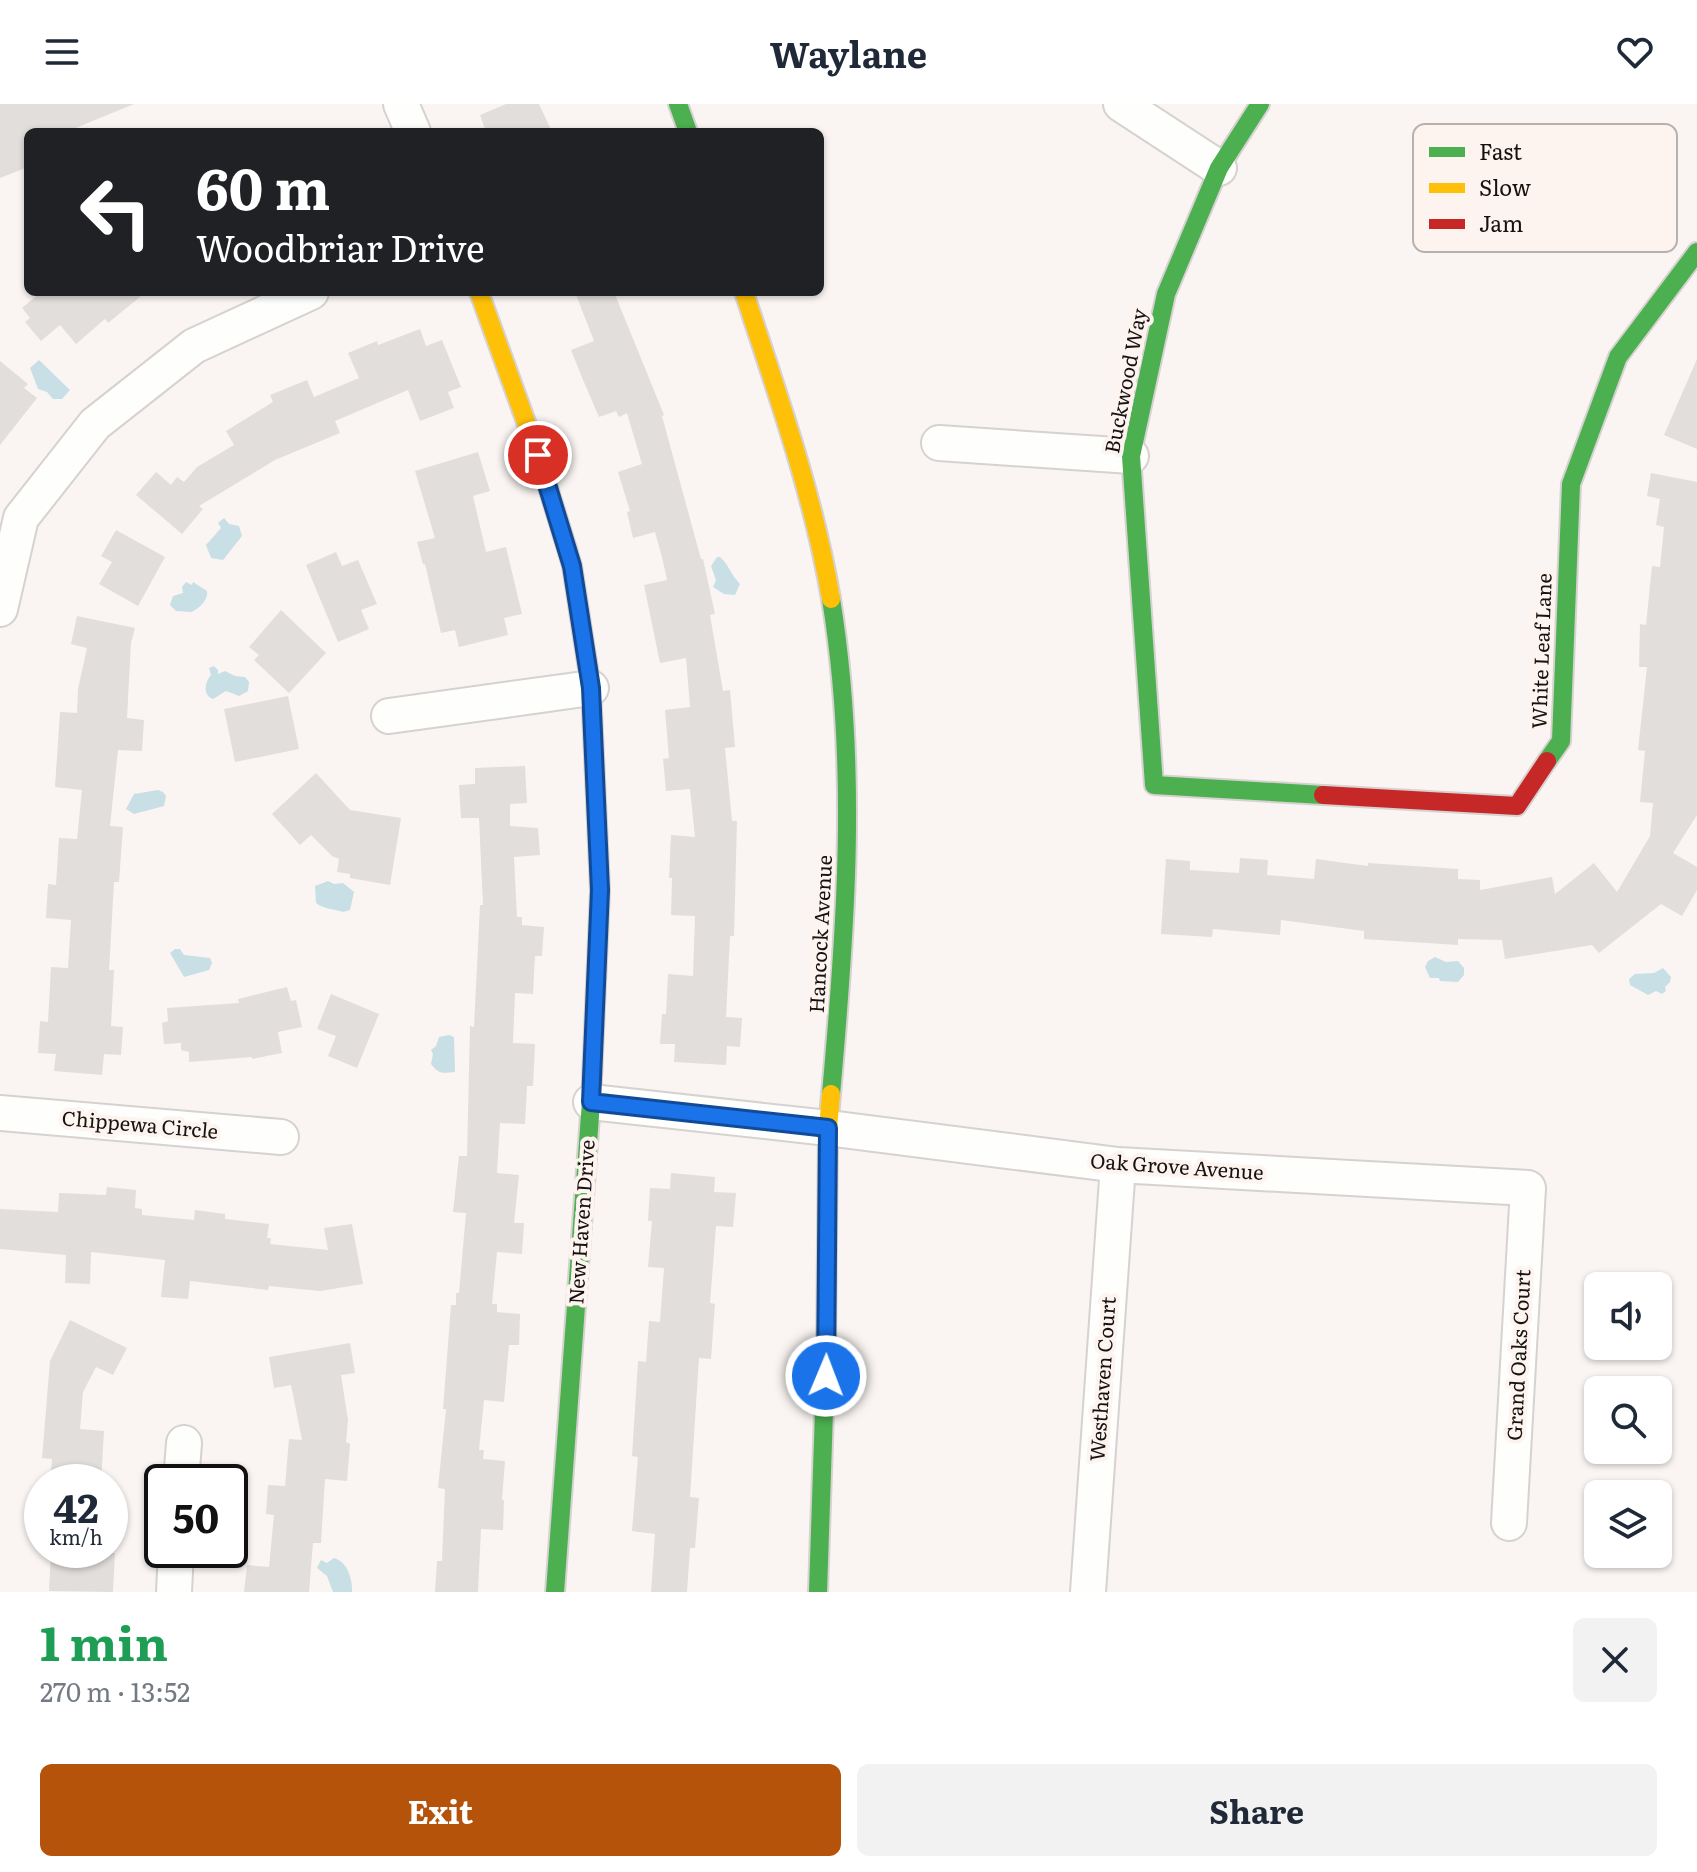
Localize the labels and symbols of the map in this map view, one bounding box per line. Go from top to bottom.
legend [1413,124,1677,252]
text: Fast [1479,134,1522,167]
text: Slow [1479,170,1531,203]
text: Jam [1479,206,1523,239]
street label: Buckwood Way [1095,305,1153,456]
pin [504,421,572,489]
street label: White Leaf Lane [1522,572,1558,729]
street label: Hancock Avenue [800,854,838,1014]
street label: Chippewa Circle [61,1101,220,1145]
street label: New Haven Drive [559,1138,601,1305]
street label: Oak Grove Avenue [1089,1144,1265,1186]
street label: Grand Oaks Court [1498,1269,1536,1441]
street label: Westhaven Court [1080,1296,1122,1462]
position arrow [784,1334,868,1418]
speed limit sign: 50 [144,1464,248,1568]

